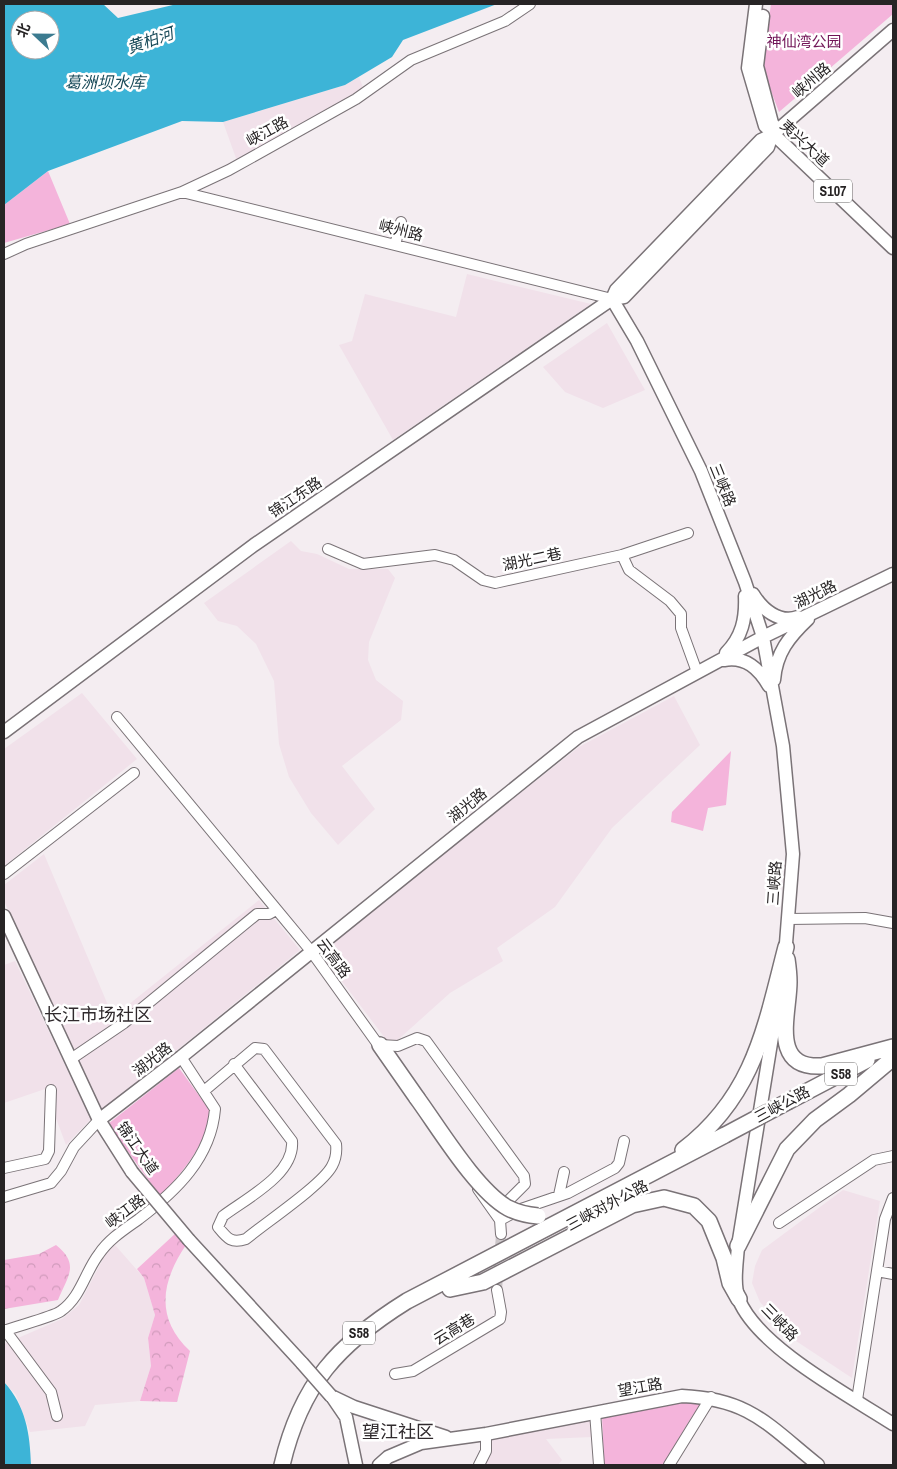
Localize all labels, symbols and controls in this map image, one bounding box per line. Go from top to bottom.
north arrow [10,10,60,60]
text: 北 [12,20,34,40]
water label: 黄柏河 [124,21,179,58]
park label: 神仙湾公园 [766,31,842,52]
street label: 峡州路 [787,57,835,103]
water label: 葛洲坝水库 [65,71,148,93]
street label: 峡江路 [242,111,292,151]
street label: 夷兴大道 [776,115,834,171]
road number: S107 [814,180,852,202]
street label: 峡州路 [377,214,425,246]
street label: 三峡路 [705,460,741,510]
street label: 锦江东路 [264,472,326,522]
street label: 湖光二巷 [500,542,564,576]
street label: 湖光路 [790,575,840,613]
street label: 湖光路 [443,783,491,827]
street label: 三峡路 [762,860,786,906]
street label: 云高路 [312,934,356,982]
district label: 长江市场社区 [44,1002,152,1027]
street label: 湖光路 [128,1037,176,1081]
road number: S58 [825,1062,857,1086]
street label: 三峡公路 [751,1081,813,1127]
street label: 锦江大道 [112,1117,164,1179]
street label: 三峡对外公路 [562,1175,652,1235]
street label: 峡江路 [101,1189,149,1233]
street label: 三峡路 [757,1299,803,1345]
street label: 云高巷 [429,1308,479,1350]
road number: S58 [343,1322,375,1345]
street label: 望江路 [616,1373,664,1401]
district label: 望江社区 [362,1419,434,1444]

